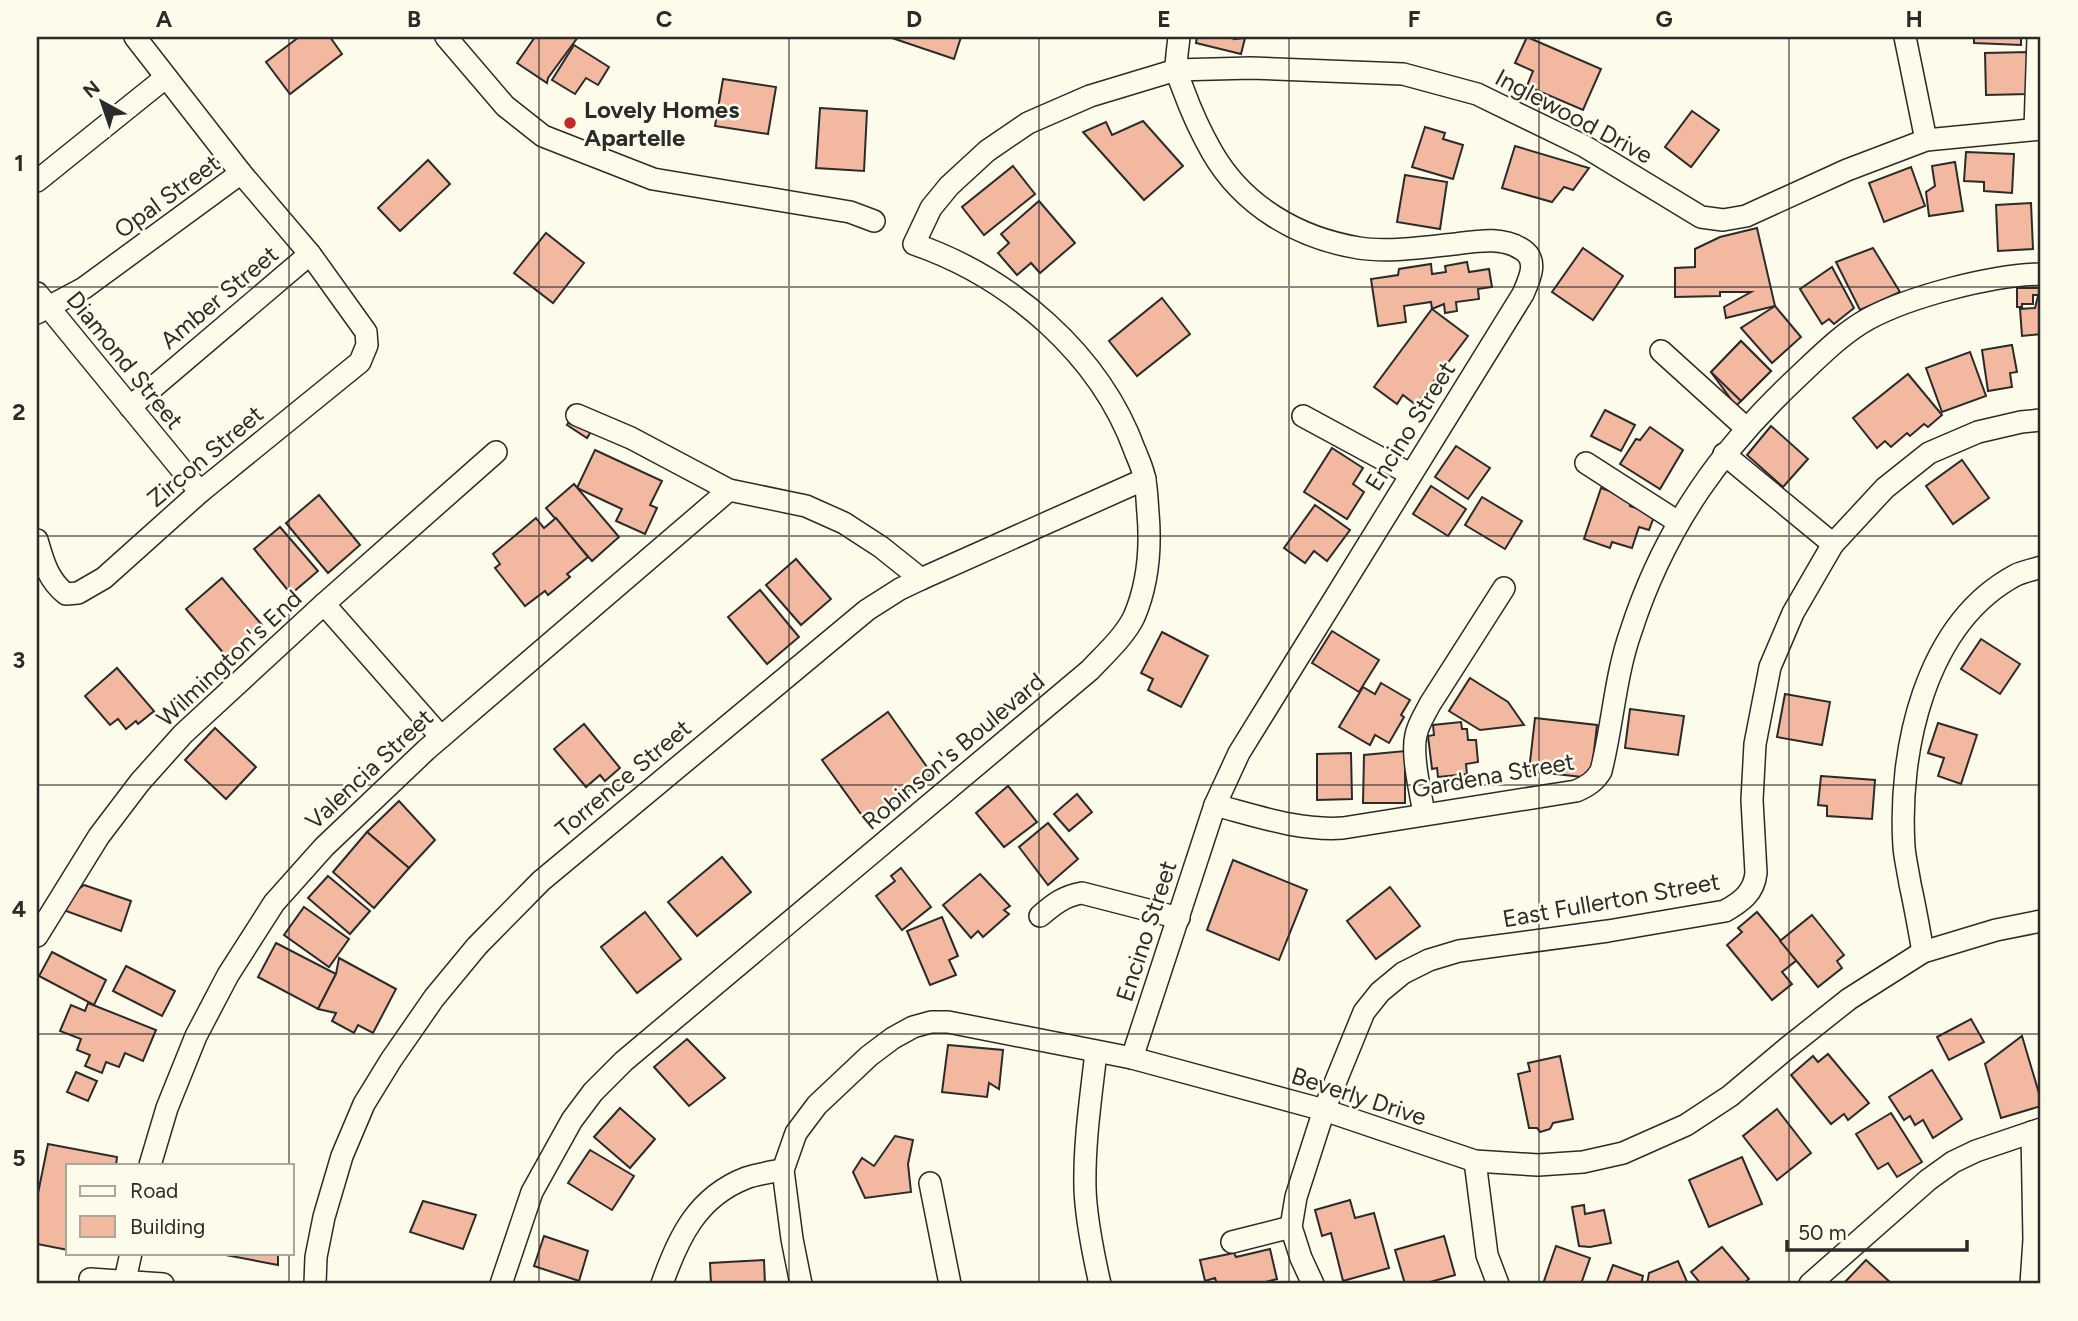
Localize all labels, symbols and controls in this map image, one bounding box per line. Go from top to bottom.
text: A [156,5,173,33]
text: B [407,5,421,33]
text: C [656,5,673,33]
text: D [906,5,922,33]
text: E [1157,5,1171,33]
text: F [1408,5,1421,33]
text: G [1655,5,1673,33]
text: H [1905,5,1923,33]
street label: Inglewood Drive [1490,62,1658,170]
north arrow [66,66,136,136]
text: N [78,76,104,103]
place label: Lovely Homes Apartelle [584,95,739,152]
marker: Lovely Homes Apartelle [562,115,578,131]
street label: Opal Street [109,148,225,244]
text: 1 [14,149,24,177]
street label: Amber Street [154,239,284,355]
street label: Diamond Street [60,285,190,435]
street label: Encino Street [1359,356,1461,496]
text: 2 [12,398,26,426]
street label: Zircon Street [141,399,269,513]
street label: Wilmington's End [151,584,307,732]
text: 3 [13,646,25,674]
street label: Robinson's Boulevard [856,666,1050,836]
street label: Valencia Street [299,703,439,835]
street label: Torrence Street [549,713,697,843]
street label: Gardena Street [1409,746,1577,804]
street label: Encino Street [1110,857,1182,1005]
street label: East Fullerton Street [1500,867,1722,933]
text: 4 [12,895,26,923]
street label: Beverly Drive [1288,1061,1430,1131]
text: 5 [12,1144,26,1172]
legend [66,1164,294,1254]
text: Road [130,1178,178,1203]
scale bar [1787,1209,1968,1253]
text: Building [130,1214,205,1239]
text: 50 m [1798,1220,1847,1245]

